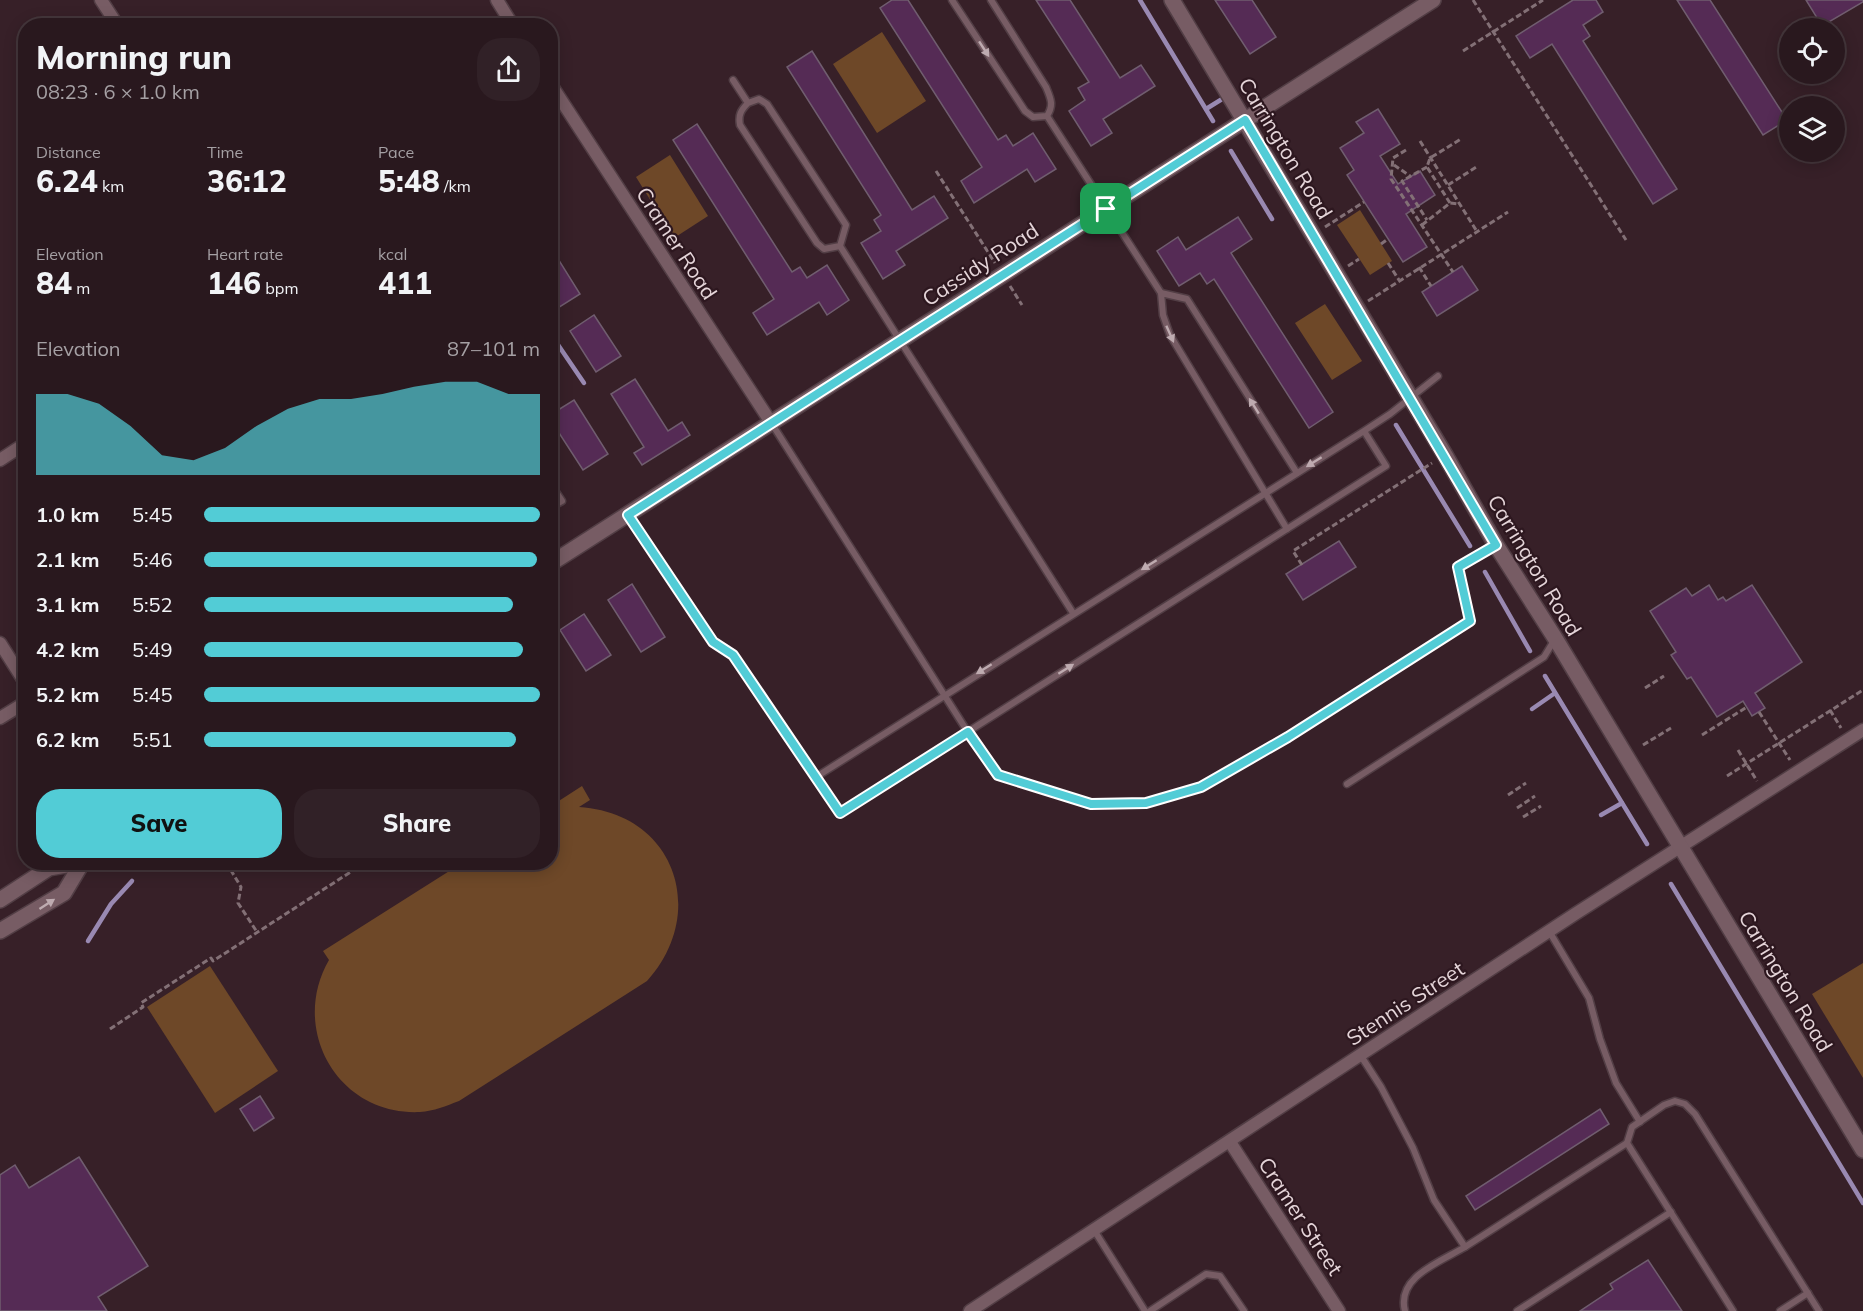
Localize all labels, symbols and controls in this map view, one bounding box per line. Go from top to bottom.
map controls [1779,18,1845,162]
button: locate [1779,18,1845,84]
text: Morning run [36,36,232,77]
button: share [477,38,540,101]
one-way arrow [979,41,990,57]
street label: Carrington Road [1234,73,1338,223]
text: 08:23 · 6 × 1.0 km [36,79,200,104]
button: layers [1779,96,1845,162]
text: Distance [36,142,101,162]
text: Time [207,142,243,162]
text: Pace [378,142,414,162]
text: 6.24 [36,162,98,200]
text: 36:12 [207,162,287,200]
text: 5:48 [378,162,440,200]
text: km [98,176,124,196]
text: /km [440,176,471,196]
street label: Cramer Road [631,182,723,304]
pin [1080,183,1131,234]
icon: arrive [1089,192,1122,225]
street label: Cassidy Road [917,217,1043,311]
text: Elevation [36,244,104,264]
text: Heart rate [207,244,283,264]
text: kcal [378,244,407,264]
text: 84 [36,264,72,302]
text: 146 [207,264,261,302]
text: 411 [378,264,432,302]
text: m [72,278,90,298]
text: bpm [261,278,298,298]
one-way arrow [1165,325,1175,343]
text: Elevation [36,336,121,361]
text: 87–101 m [447,336,540,361]
one-way arrow [1249,397,1260,414]
one-way arrow [1306,456,1322,467]
street label: Carrington Road [1483,490,1587,640]
text: 1.0 km [36,502,99,527]
text: 5:45 [132,502,173,527]
text: 2.1 km [36,547,99,572]
text: 5:46 [132,547,173,572]
one-way arrow [1141,560,1157,571]
text: 3.1 km [36,592,99,617]
text: 5:52 [132,592,173,617]
text: 4.2 km [36,637,99,662]
text: 5:49 [132,637,173,662]
one-way arrow [976,664,992,675]
one-way arrow [1058,664,1074,675]
text: 5.2 km [36,682,99,707]
text: 5:45 [132,682,173,707]
text: 6.2 km [36,727,99,752]
text: 5:51 [132,727,173,752]
button: Save [36,789,282,858]
button: Share [294,789,540,858]
one-way arrow [39,899,55,910]
street label: Carrington Road [1734,906,1838,1056]
street label: Stennis Street [1341,955,1469,1051]
street label: Cramer Street [1253,1152,1349,1280]

